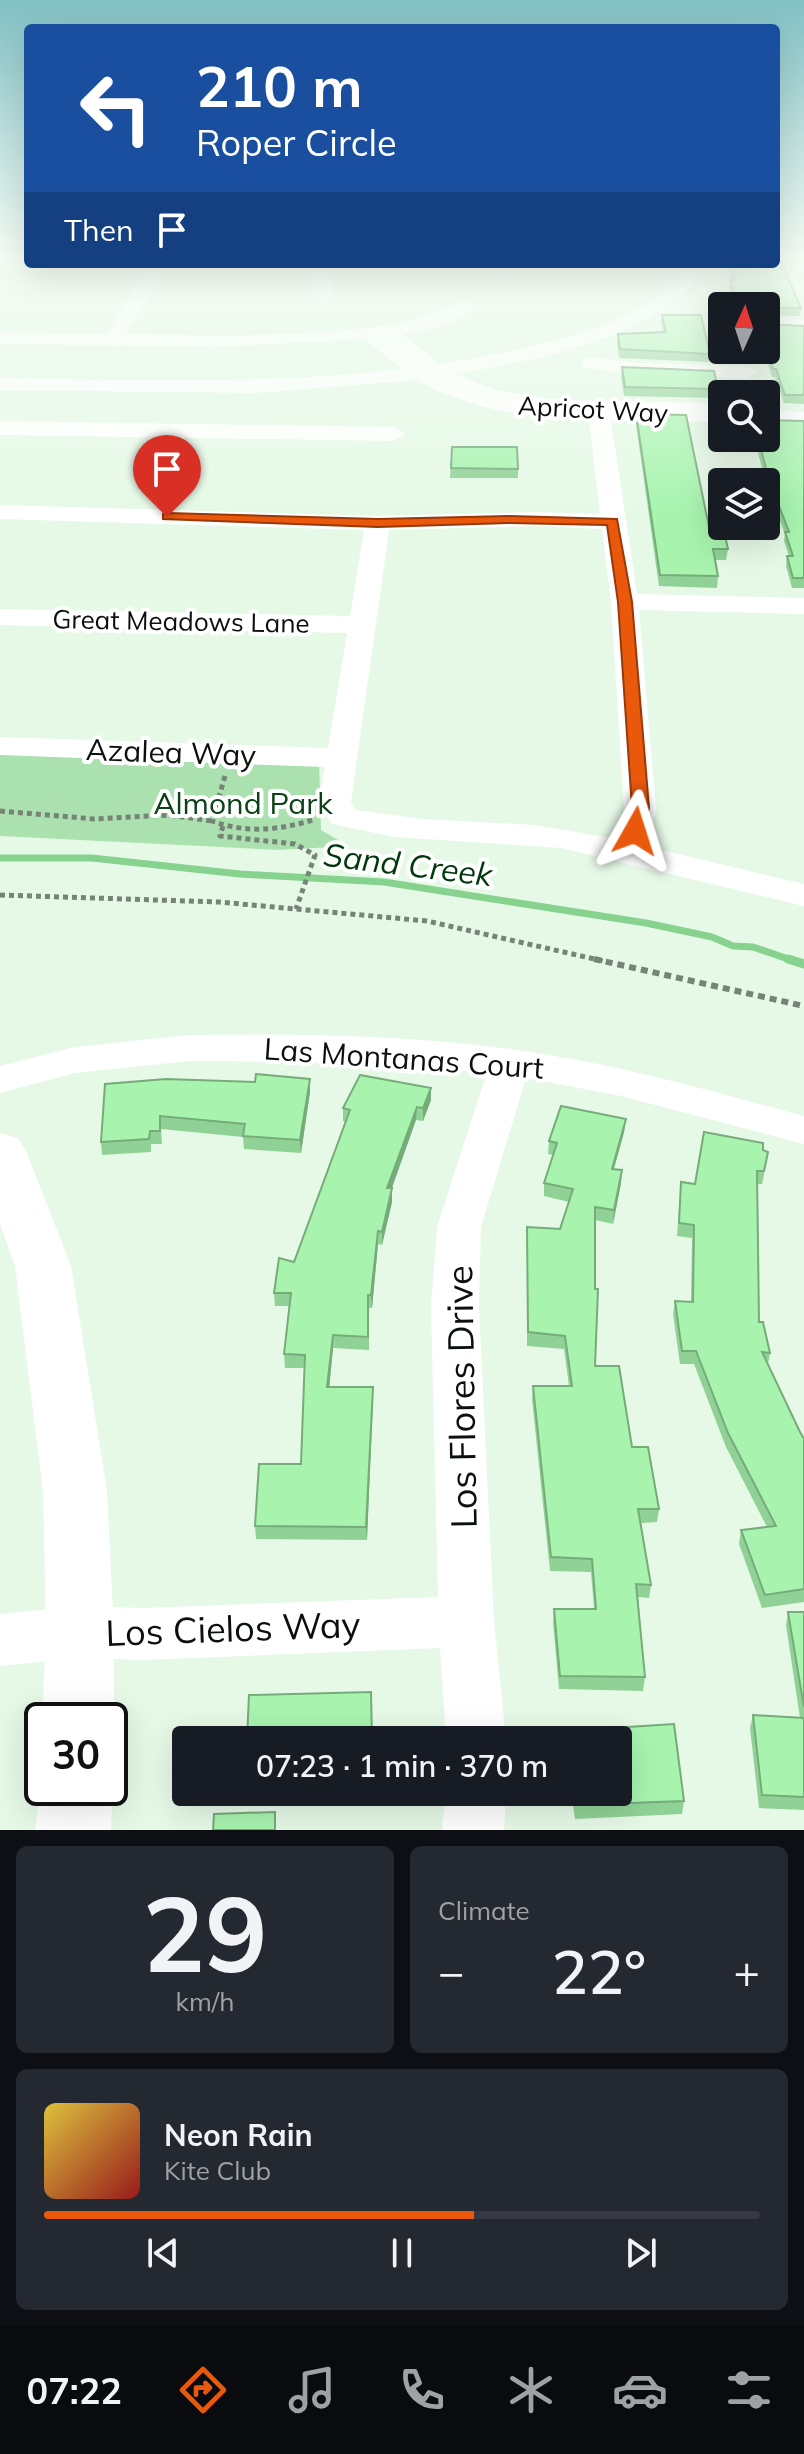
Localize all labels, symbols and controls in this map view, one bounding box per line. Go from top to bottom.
text: 210 m [196,51,363,121]
icon: left [64,56,168,160]
text: Roper Circle [196,120,397,165]
icon: arrive [150,208,194,252]
text: Then [64,211,134,249]
north arrow [708,292,780,364]
map controls [708,292,780,540]
button: search [708,380,780,452]
street label: Apricot Way [517,389,669,429]
pin [133,435,201,517]
icon: arrive [145,447,189,491]
button: layers [708,468,780,540]
street label: Great Meadows Lane [52,602,310,640]
street label: Azalea Way [85,730,257,774]
park label: Almond Park [153,784,333,822]
position arrow [593,789,677,873]
water label: Sand Creek [321,834,496,894]
street label: Las Montanas Court [263,1029,545,1087]
street label: Los Flores Drive [436,1265,486,1529]
street label: Los Cielos Way [105,1601,361,1655]
speed limit sign: 30 [24,1702,128,1806]
text: 07:23 · 1 min · 370 m [256,1747,548,1785]
text: 29 [143,1867,267,1998]
text: Climate [438,1894,530,1927]
text: 22° [552,1934,646,2009]
text: − [438,1944,464,1999]
text: + [734,1944,760,1999]
text: km/h [176,1985,234,2018]
text: Neon Rain [164,2116,313,2154]
text: Kite Club [164,2154,271,2187]
icon: previous [141,2231,185,2275]
icon: pause [380,2231,424,2275]
icon: next [619,2231,663,2275]
icon: directions [175,2362,231,2418]
icon: music [284,2362,340,2418]
icon: phone [394,2362,450,2418]
icon: climate [503,2362,559,2418]
icon: car [612,2362,668,2418]
icon: filters [721,2362,777,2418]
text: 07:22 [27,2368,122,2413]

